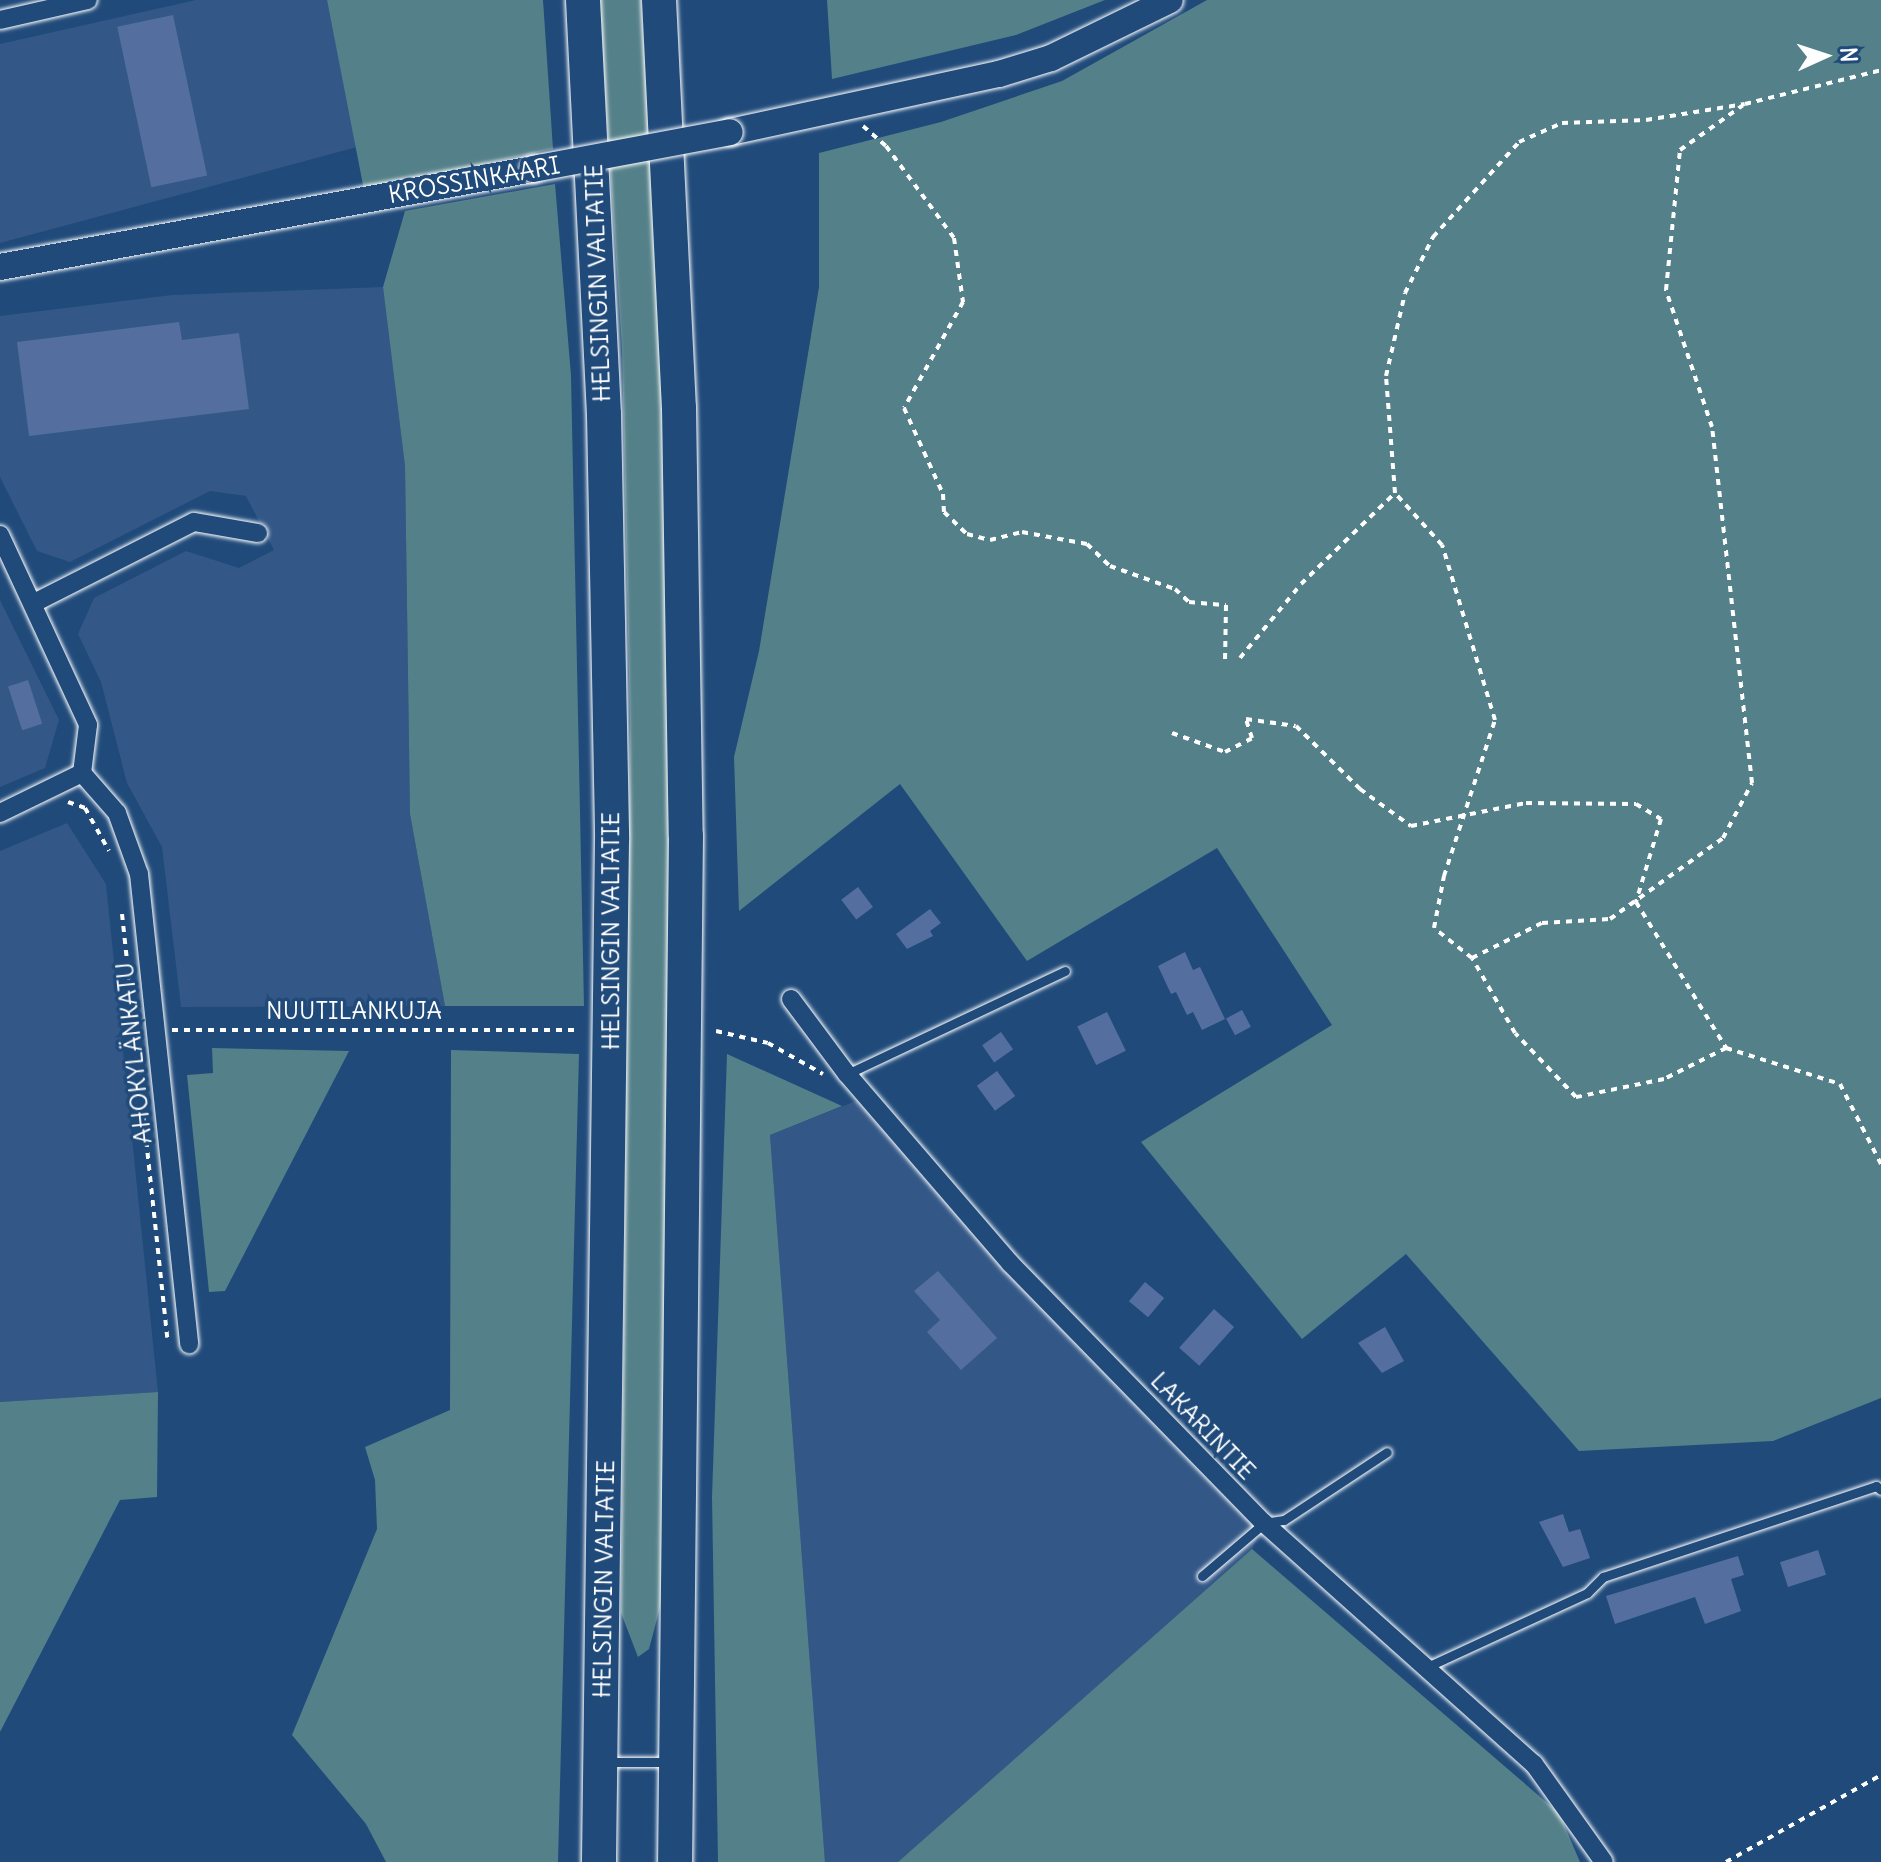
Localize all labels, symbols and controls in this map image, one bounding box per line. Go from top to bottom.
north arrow [1785,16,1865,96]
text: N [1835,46,1863,63]
street label: KROSSINKAARI [386,151,562,209]
street label: HELSINGIN VALTATIE [579,163,617,403]
street label: HELSINGIN VALTATIE [597,812,625,1050]
street label: AHOKYLÄNKATU [110,961,158,1145]
street label: NUUTILANKUJA [266,997,442,1025]
street label: LAKARINTIE [1145,1366,1261,1486]
street label: HELSINGIN VALTATIE [588,1460,620,1698]

